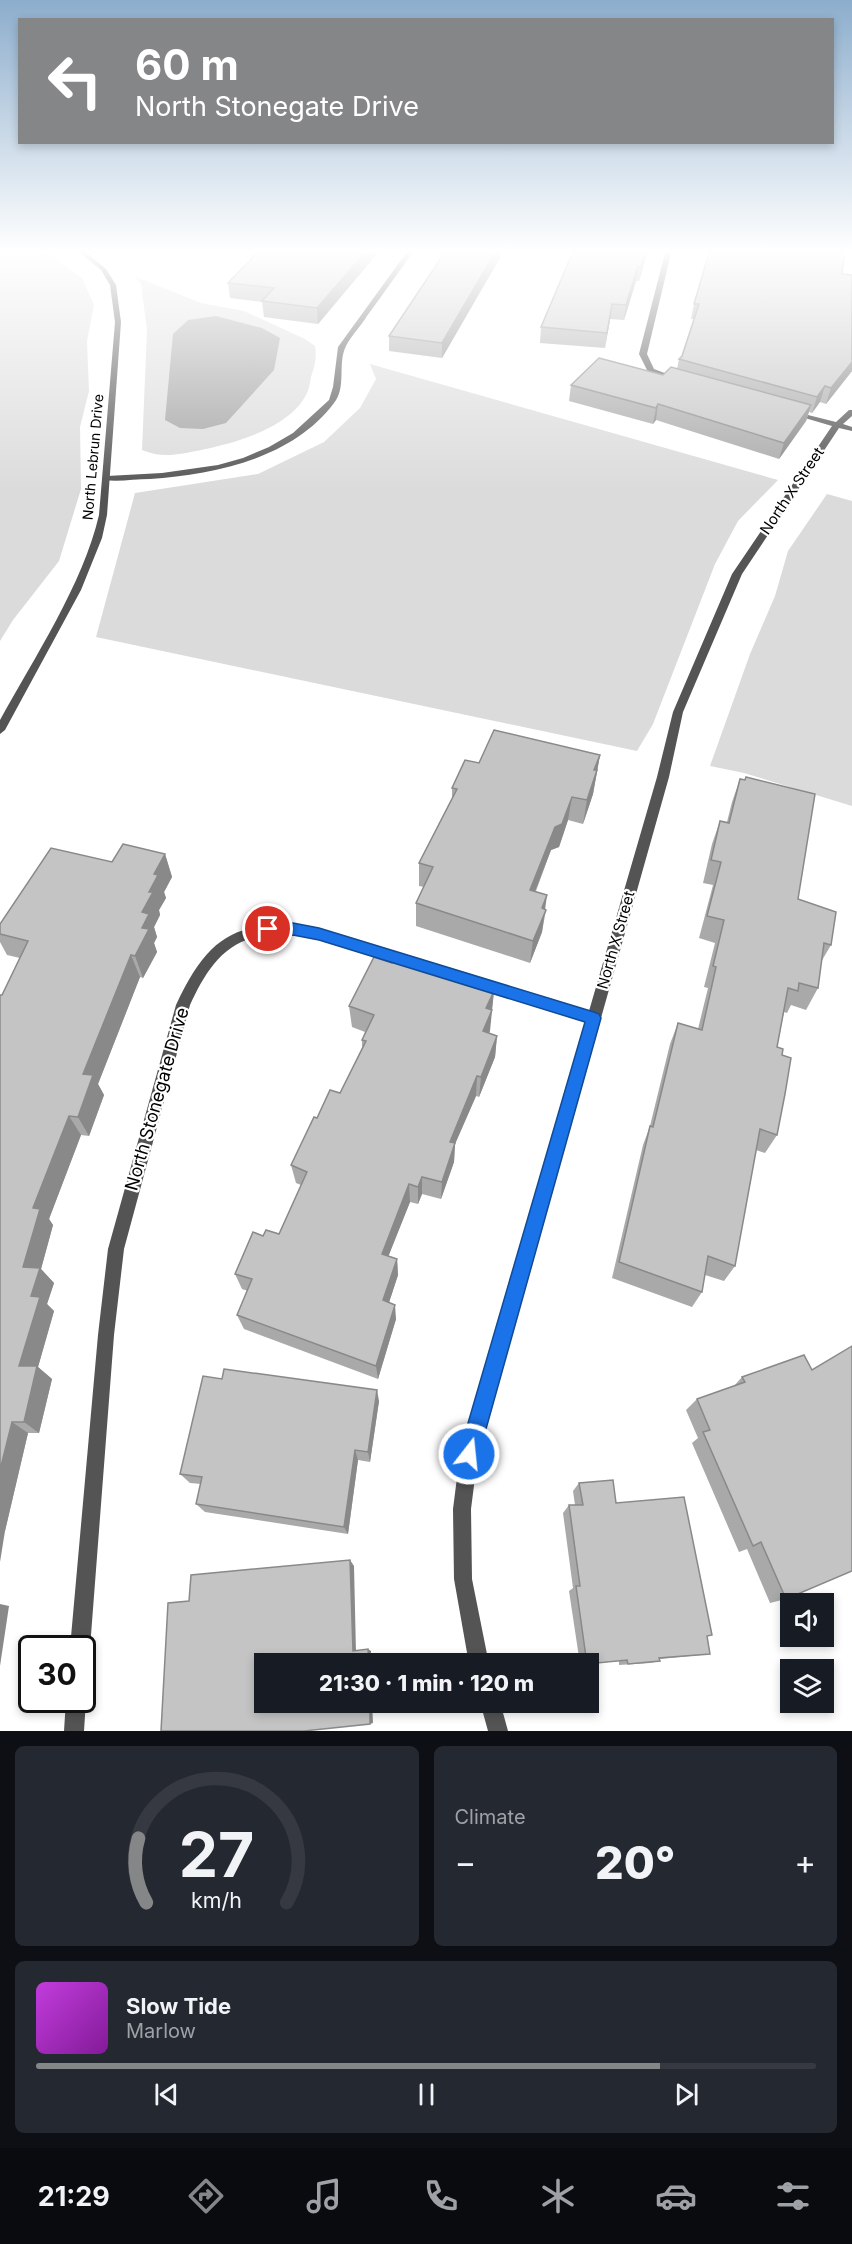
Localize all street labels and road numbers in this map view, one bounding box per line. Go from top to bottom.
street label: North Lebrun Drive [79,393,106,521]
street label: North X Street [755,443,828,538]
street label: North X Street [592,889,639,991]
street label: North Stonegate Drive [120,1005,193,1193]

